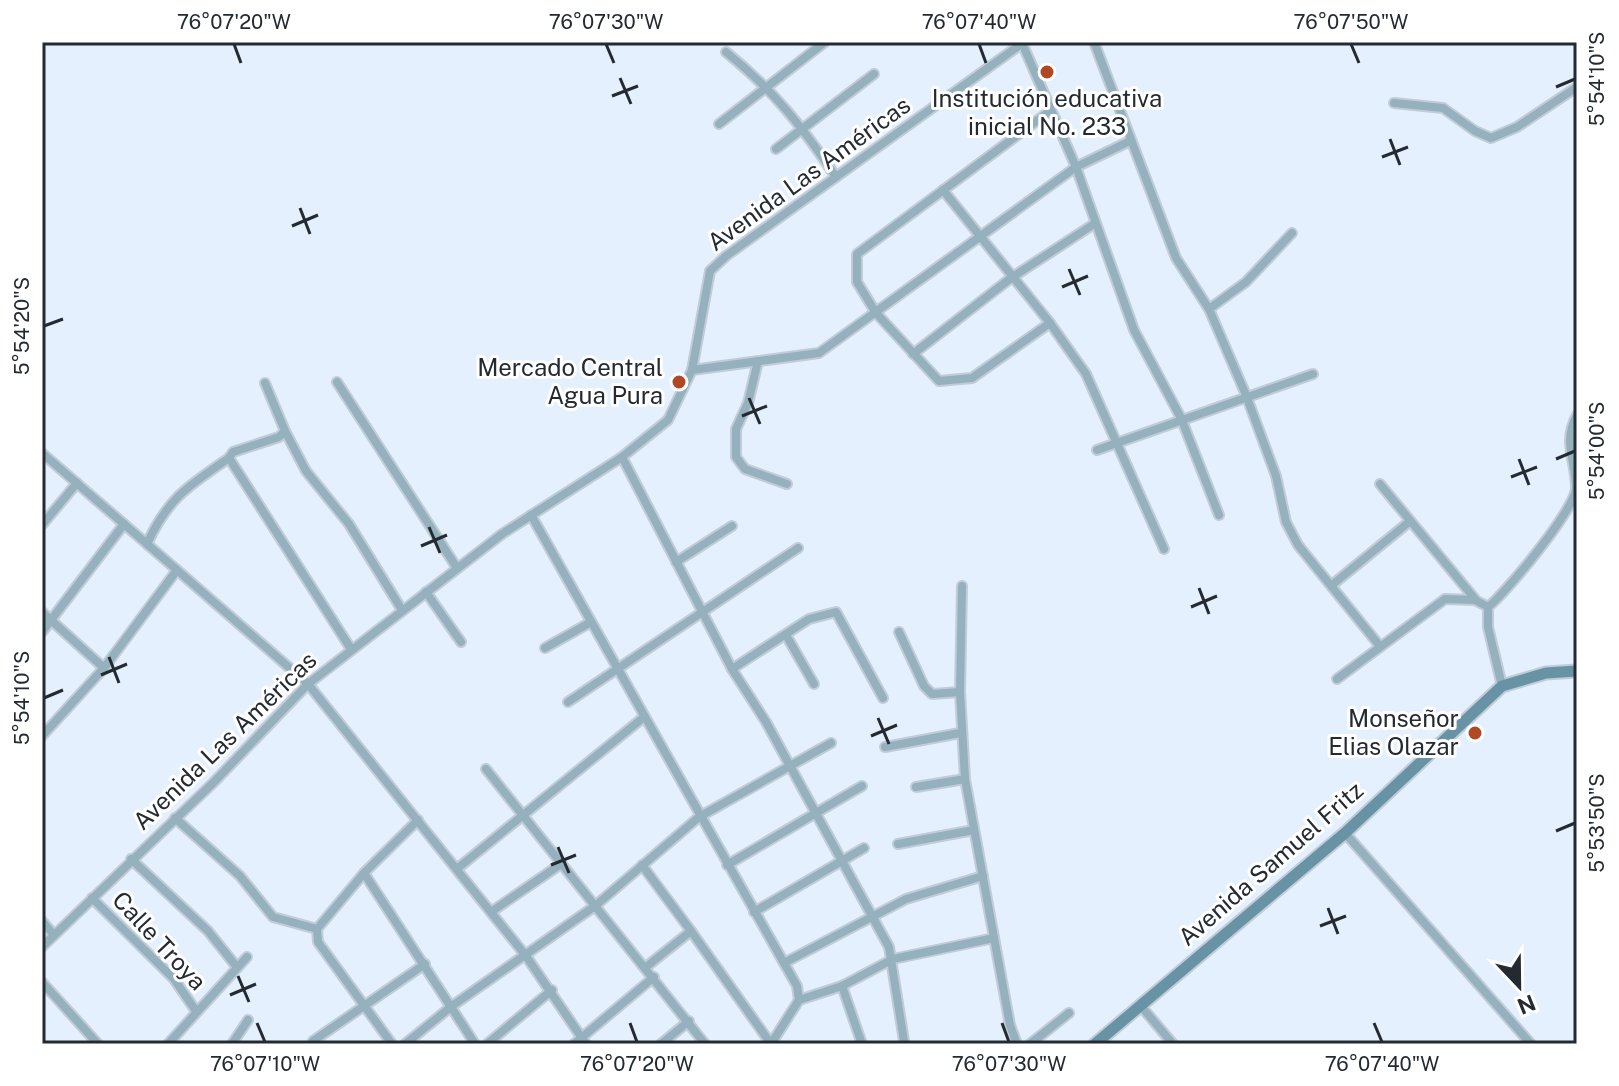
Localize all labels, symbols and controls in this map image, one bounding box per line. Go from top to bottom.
text: 76°07'20"W [177,10,291,34]
text: 76°07'30"W [549,10,663,34]
text: 76°07'40"W [922,10,1036,34]
text: 76°07'50"W [1294,10,1408,34]
text: 5°54'10"S [1585,32,1609,126]
marker: Institución educativa inicial No. 233 [1038,63,1056,81]
place label: Institución educativa inicial No. 233 [932,84,1162,140]
street label: Avenida Las Américas [702,90,915,256]
text: 5°54'20"S [10,277,34,375]
place label: Mercado Central Agua Pura [477,353,663,409]
marker: Mercado Central Agua Pura [670,373,688,391]
text: 5°54'00"S [1585,402,1609,500]
street label: Avenida Las Américas [127,646,322,835]
text: 5°54'10"S [10,651,34,745]
place label: Monseñor Elias Olazar [1328,704,1459,760]
marker: Monseñor Elias Olazar [1466,724,1484,742]
text: 5°53'50"S [1585,773,1609,873]
street label: Avenida Samuel Fritz [1172,775,1368,951]
street label: Calle Troya [107,885,212,995]
north arrow [1479,946,1559,1026]
text: N [1514,989,1539,1020]
text: 76°07'10"W [210,1052,320,1076]
text: 76°07'20"W [580,1052,694,1076]
text: 76°07'30"W [952,1052,1066,1076]
text: 76°07'40"W [1325,1052,1439,1076]

